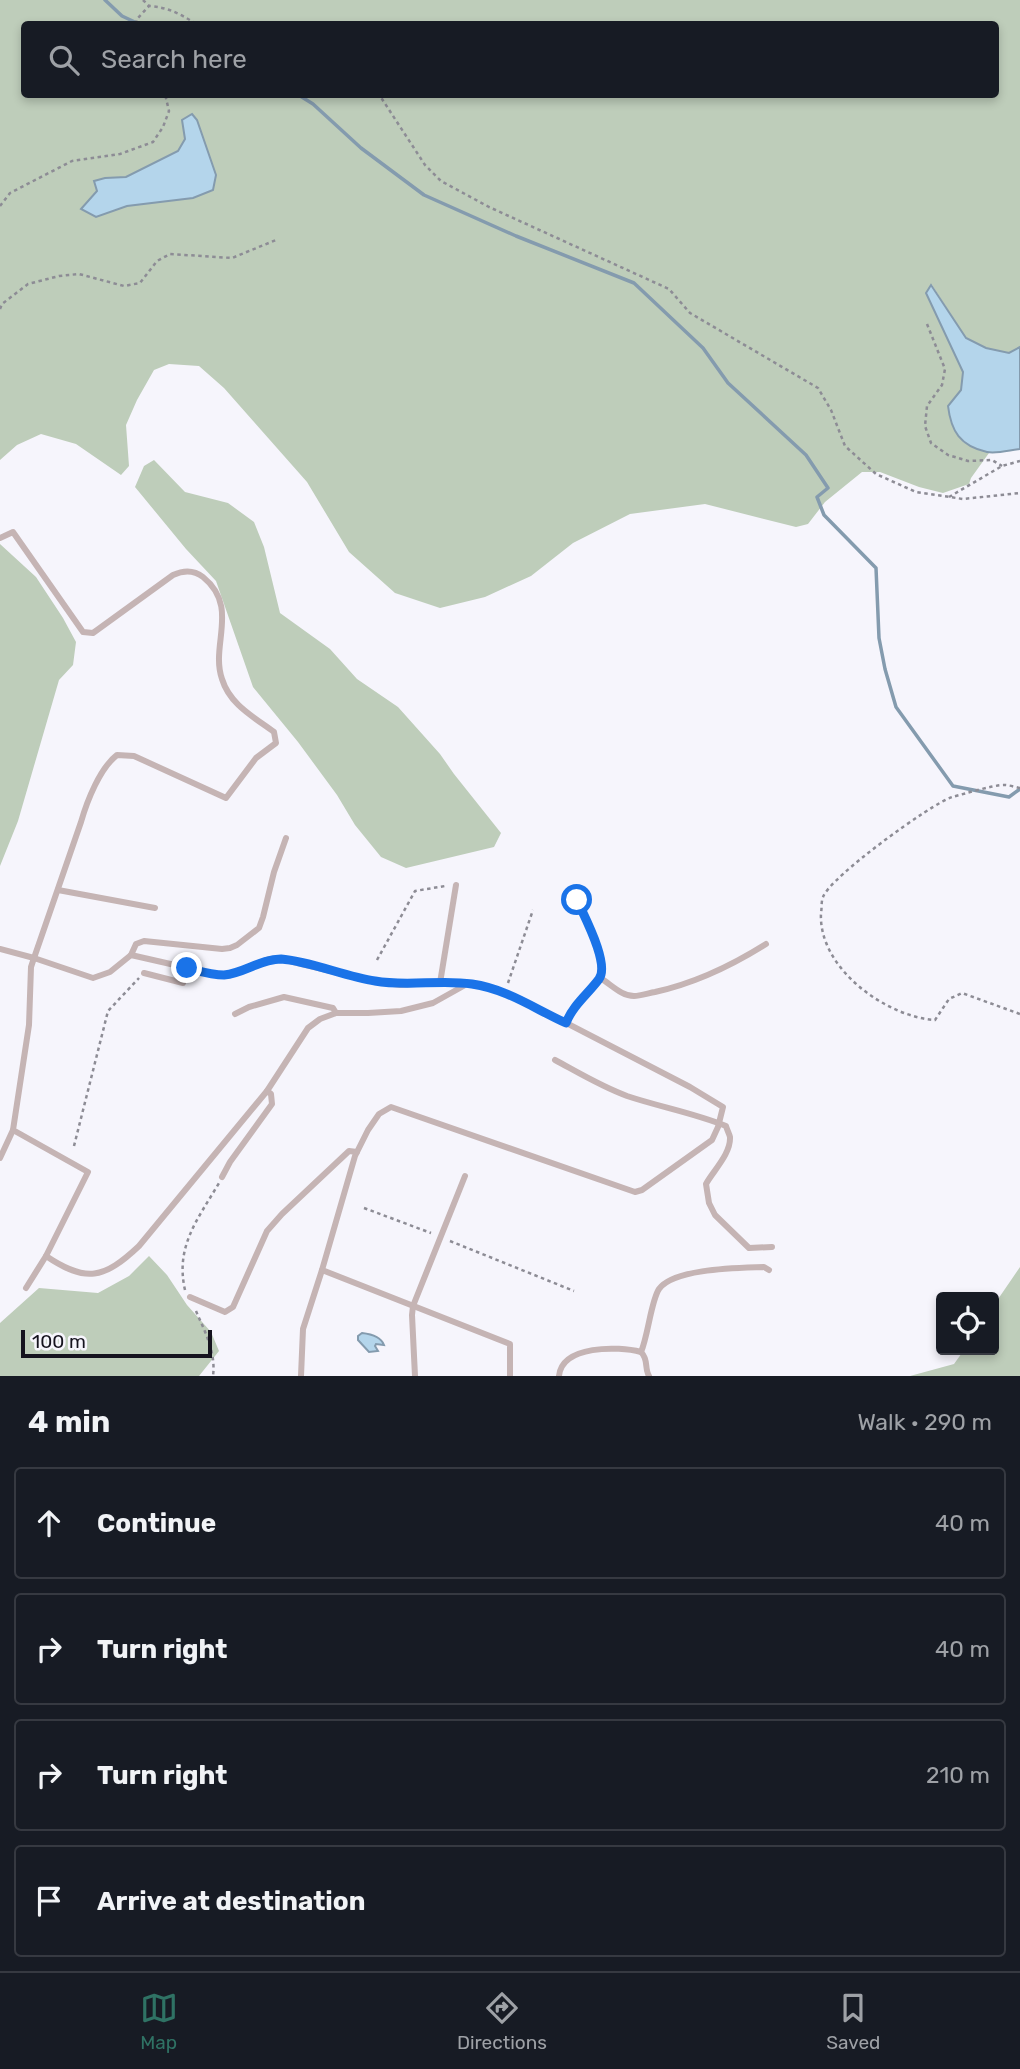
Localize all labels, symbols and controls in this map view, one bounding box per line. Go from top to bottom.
search box [21,21,999,98]
icon: search [45,41,83,79]
text: Search here [101,44,247,75]
route start [561,884,592,915]
route end [171,952,202,983]
map controls [936,1292,999,1355]
button: locate [936,1292,999,1355]
scale bar [21,1327,212,1359]
text: 100 m [32,1330,86,1353]
text: 4 min [28,1404,110,1440]
text: Walk · 290 m [857,1408,992,1436]
icon: ahead [30,1504,68,1542]
text: Continue [97,1508,216,1539]
text: 40 m [935,1509,990,1537]
icon: right [30,1630,68,1668]
text: Turn right [97,1634,227,1665]
text: 40 m [935,1635,990,1663]
icon: right [30,1756,68,1794]
text: Turn right [97,1760,227,1791]
text: 210 m [926,1761,990,1789]
icon: arrive [30,1882,68,1920]
text: Arrive at destination [97,1886,365,1917]
tab: Map [140,1989,178,2054]
tab: Directions [457,1989,547,2054]
tab: Saved [826,1989,880,2054]

